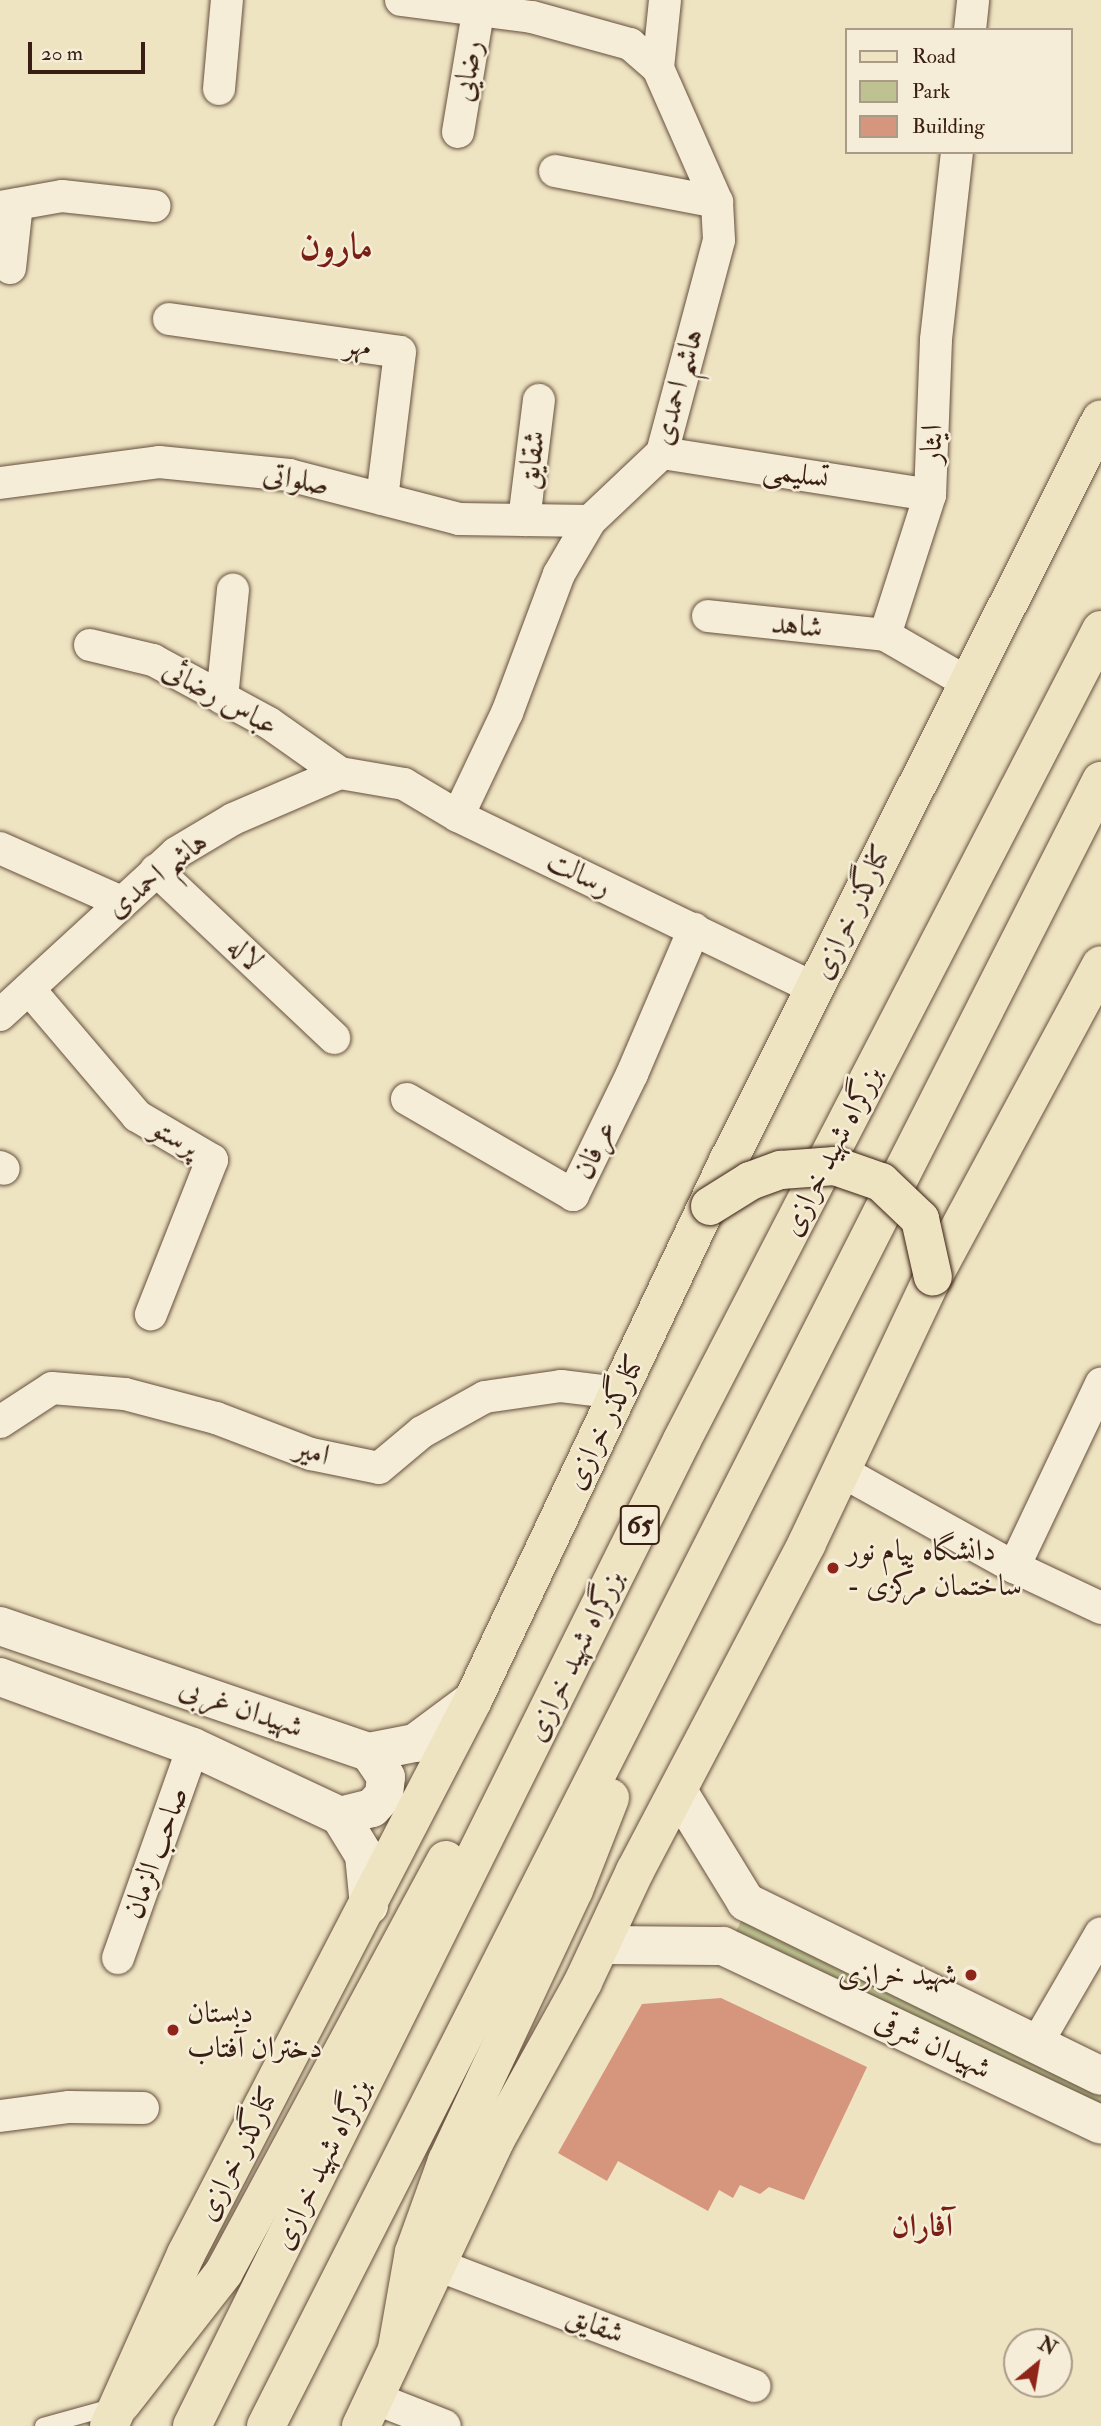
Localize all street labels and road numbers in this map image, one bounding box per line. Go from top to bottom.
street label: رضایی [445,38,491,104]
street label: هاشم احمدی [644,325,712,449]
street label: مهر [343,326,373,366]
street label: ایثار [913,424,951,464]
street label: شقایق [511,428,553,492]
street label: تسلیمی [761,451,831,497]
street label: صلواتی [260,456,332,504]
street label: شاهد [769,605,825,647]
street label: عباس رضائی [156,652,284,744]
street label: هاشم احمدی [99,824,215,926]
street label: کنارگذر خرازی [804,839,900,985]
street label: رسالت [541,843,617,905]
street label: لاله [220,929,270,979]
street label: بزرگراه شهید خرازی [774,1060,890,1242]
street label: پرستو [145,1110,205,1166]
street label: عرفان [565,1115,625,1185]
street label: کنارگذر خرازی [557,1349,653,1495]
street label: امیر [290,1430,334,1474]
road number: 65 [619,1500,661,1550]
street label: بزرگراه شهید خرازی [518,1564,632,1748]
street label: شهیدان غربی [174,1670,308,1746]
street label: صاحب الزمان [116,1782,196,1924]
street label: شهیدان شرقی [869,2003,997,2087]
street label: بزرگراه شهید خرازی [265,2072,379,2256]
street label: کنارگذر خرازی [189,2081,287,2227]
street label: شقایق [561,2298,629,2352]

